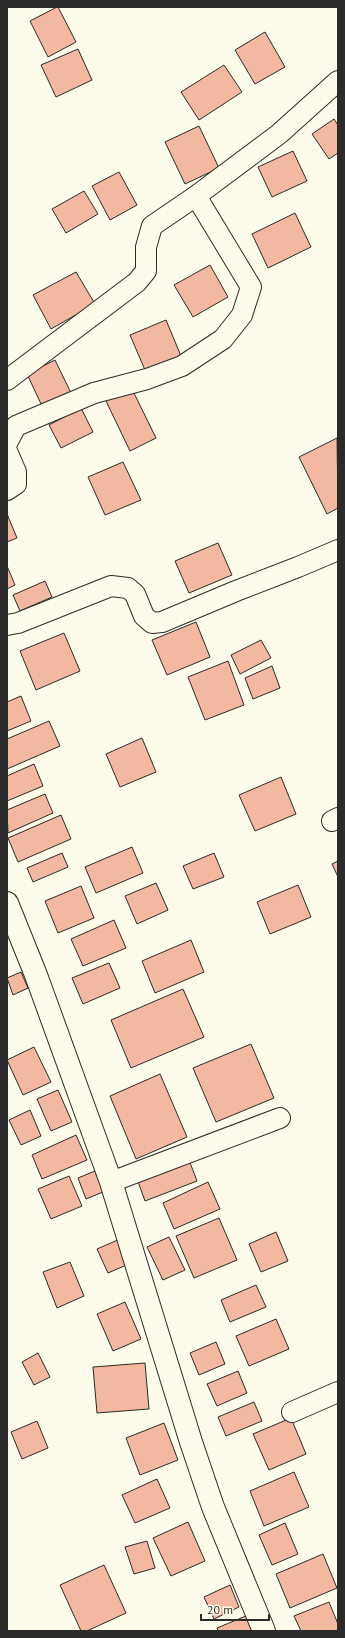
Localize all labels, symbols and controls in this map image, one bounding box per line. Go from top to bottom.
scale bar [201,1596,269,1622]
text: 20 m [207,1602,233,1617]

